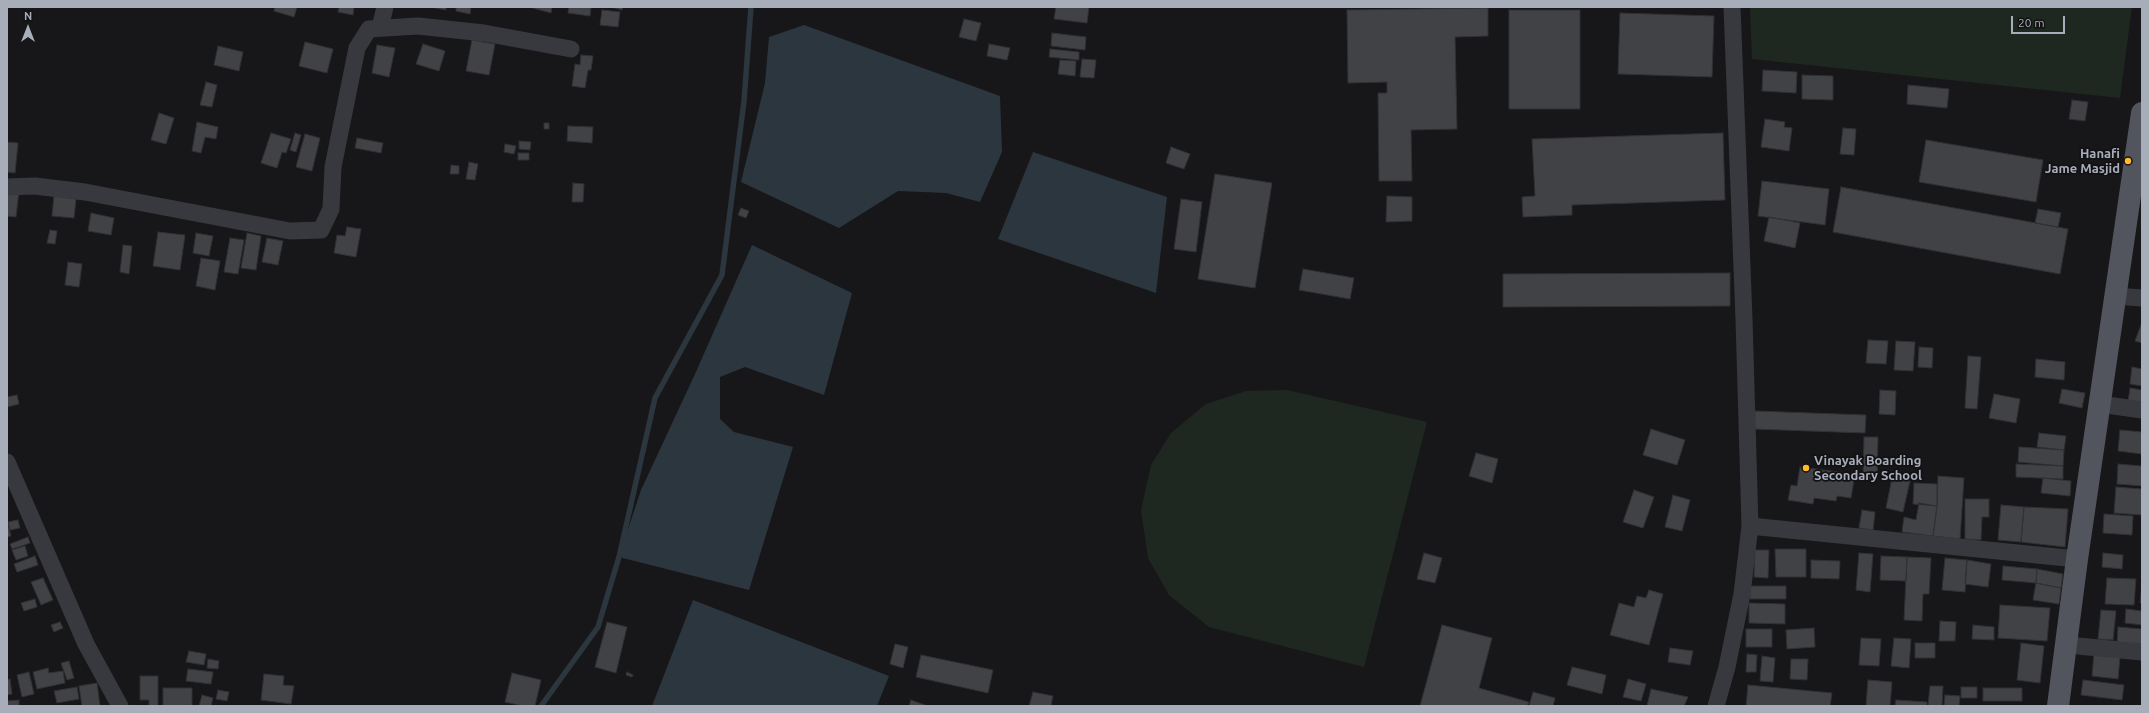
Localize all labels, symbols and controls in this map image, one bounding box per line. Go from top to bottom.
north arrow [8,8,48,48]
scale bar [2013,8,2067,34]
text: N [24,10,32,22]
text: 20 m [2018,16,2045,29]
place label: Hanafi Jame Masjid [2045,146,2120,177]
marker: Hanafi Jame Masjid [2123,156,2133,166]
place label: Vinayak Boarding Secondary School [1814,453,1922,484]
marker: Vinayak Boarding Secondary School [1801,463,1811,473]

